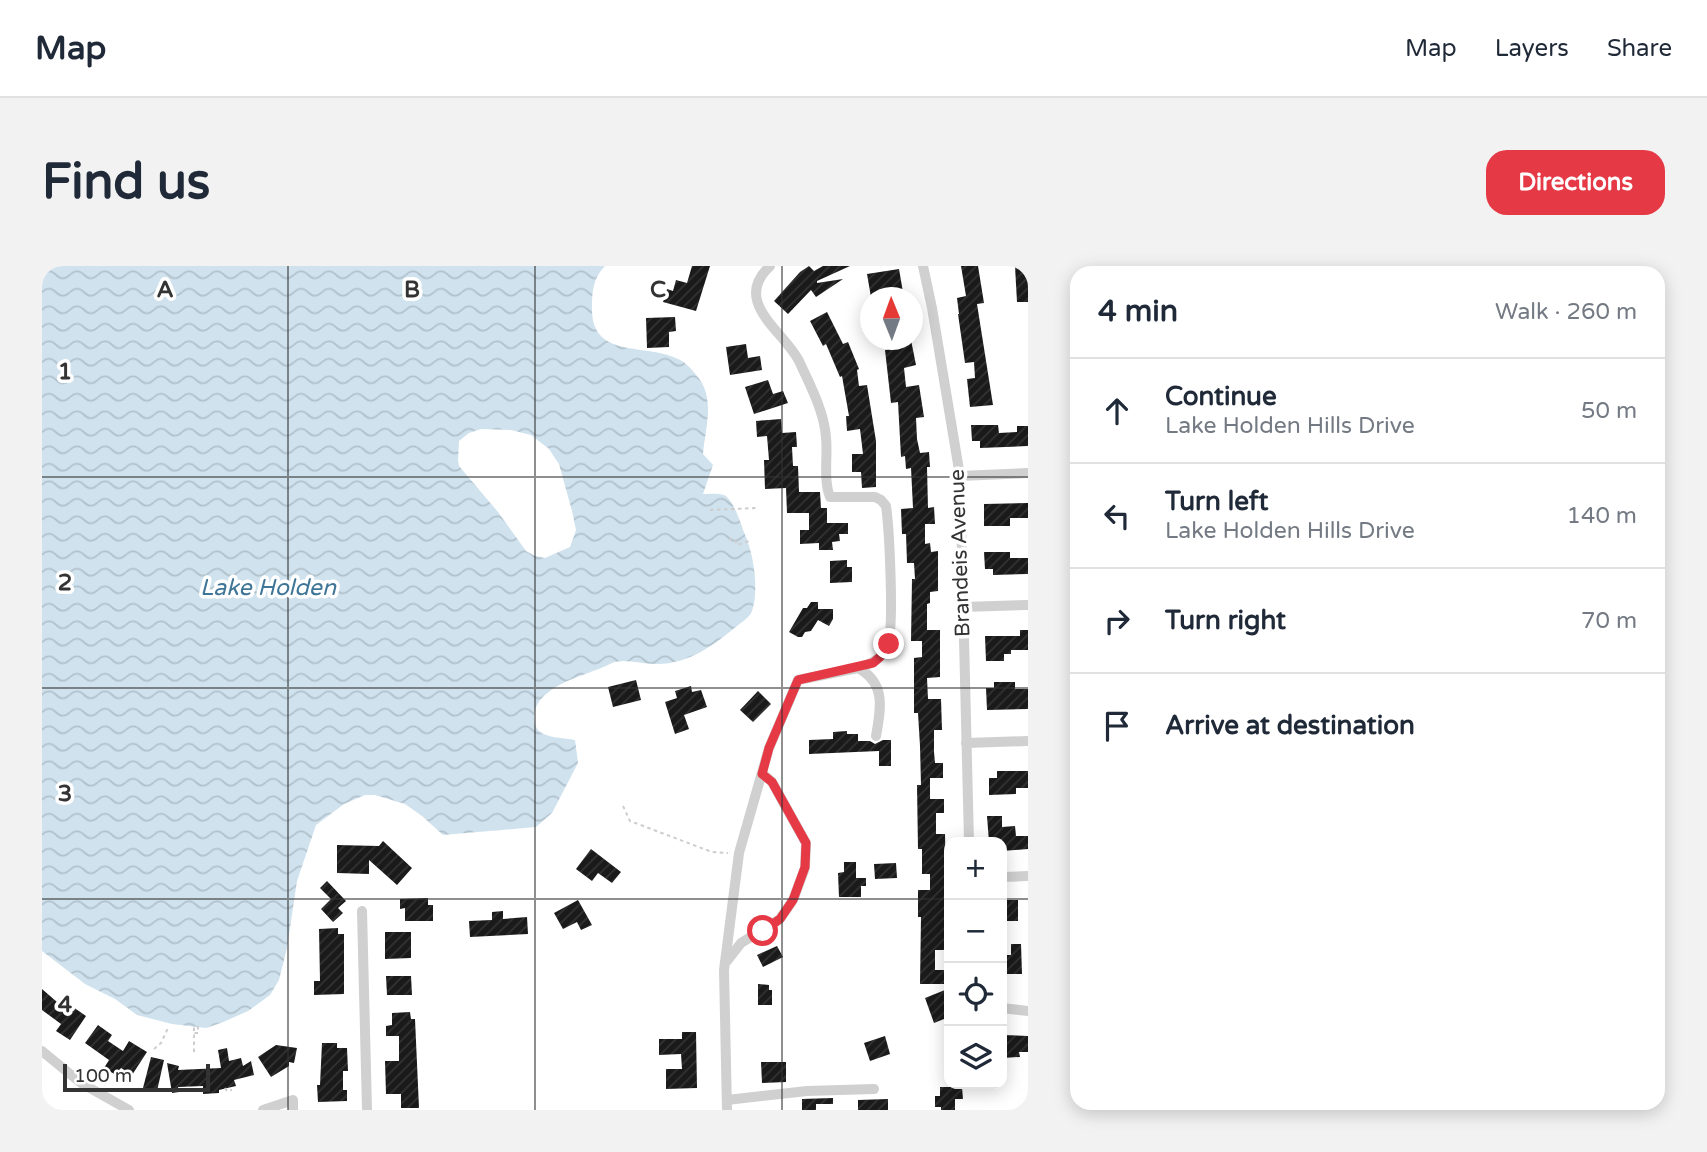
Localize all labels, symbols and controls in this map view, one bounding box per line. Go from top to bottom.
text: Map [35,29,106,68]
text: Map [1405,34,1457,63]
text: Layers [1495,34,1569,63]
text: Share [1607,34,1672,63]
button: Directions [1486,150,1665,215]
text: Find us [42,153,210,212]
text: A [156,276,174,304]
text: B [404,276,420,304]
text: C [650,276,666,304]
north arrow [860,287,923,350]
text: 4 min [1098,293,1178,330]
text: Walk · 260 m [1495,298,1637,326]
text: 1 [58,358,72,386]
text: Continue [1165,381,1277,412]
icon: ahead [1098,392,1136,430]
text: 50 m [1581,397,1637,425]
text: Lake Holden Hills Drive [1165,412,1415,440]
street label: Brandeis Avenue [945,468,975,637]
text: Turn left [1165,486,1268,517]
icon: left [1098,497,1136,535]
text: 140 m [1567,502,1637,530]
text: Lake Holden Hills Drive [1165,517,1415,545]
text: 2 [58,569,72,597]
water label: Lake Holden [200,574,337,602]
icon: right [1098,602,1136,640]
text: Turn right [1165,605,1286,636]
text: 70 m [1581,607,1637,635]
route end [873,628,904,659]
icon: arrive [1098,707,1136,745]
text: Arrive at destination [1165,710,1415,741]
text: 3 [58,780,72,808]
map controls [944,837,1007,1089]
button: + [944,837,1007,900]
button: − [944,900,1007,963]
route start [747,915,778,946]
button: locate [944,963,1007,1026]
text: 4 [58,991,73,1019]
button: layers [944,1026,1007,1089]
scale bar [63,1061,210,1093]
text: 100 m [74,1065,132,1087]

